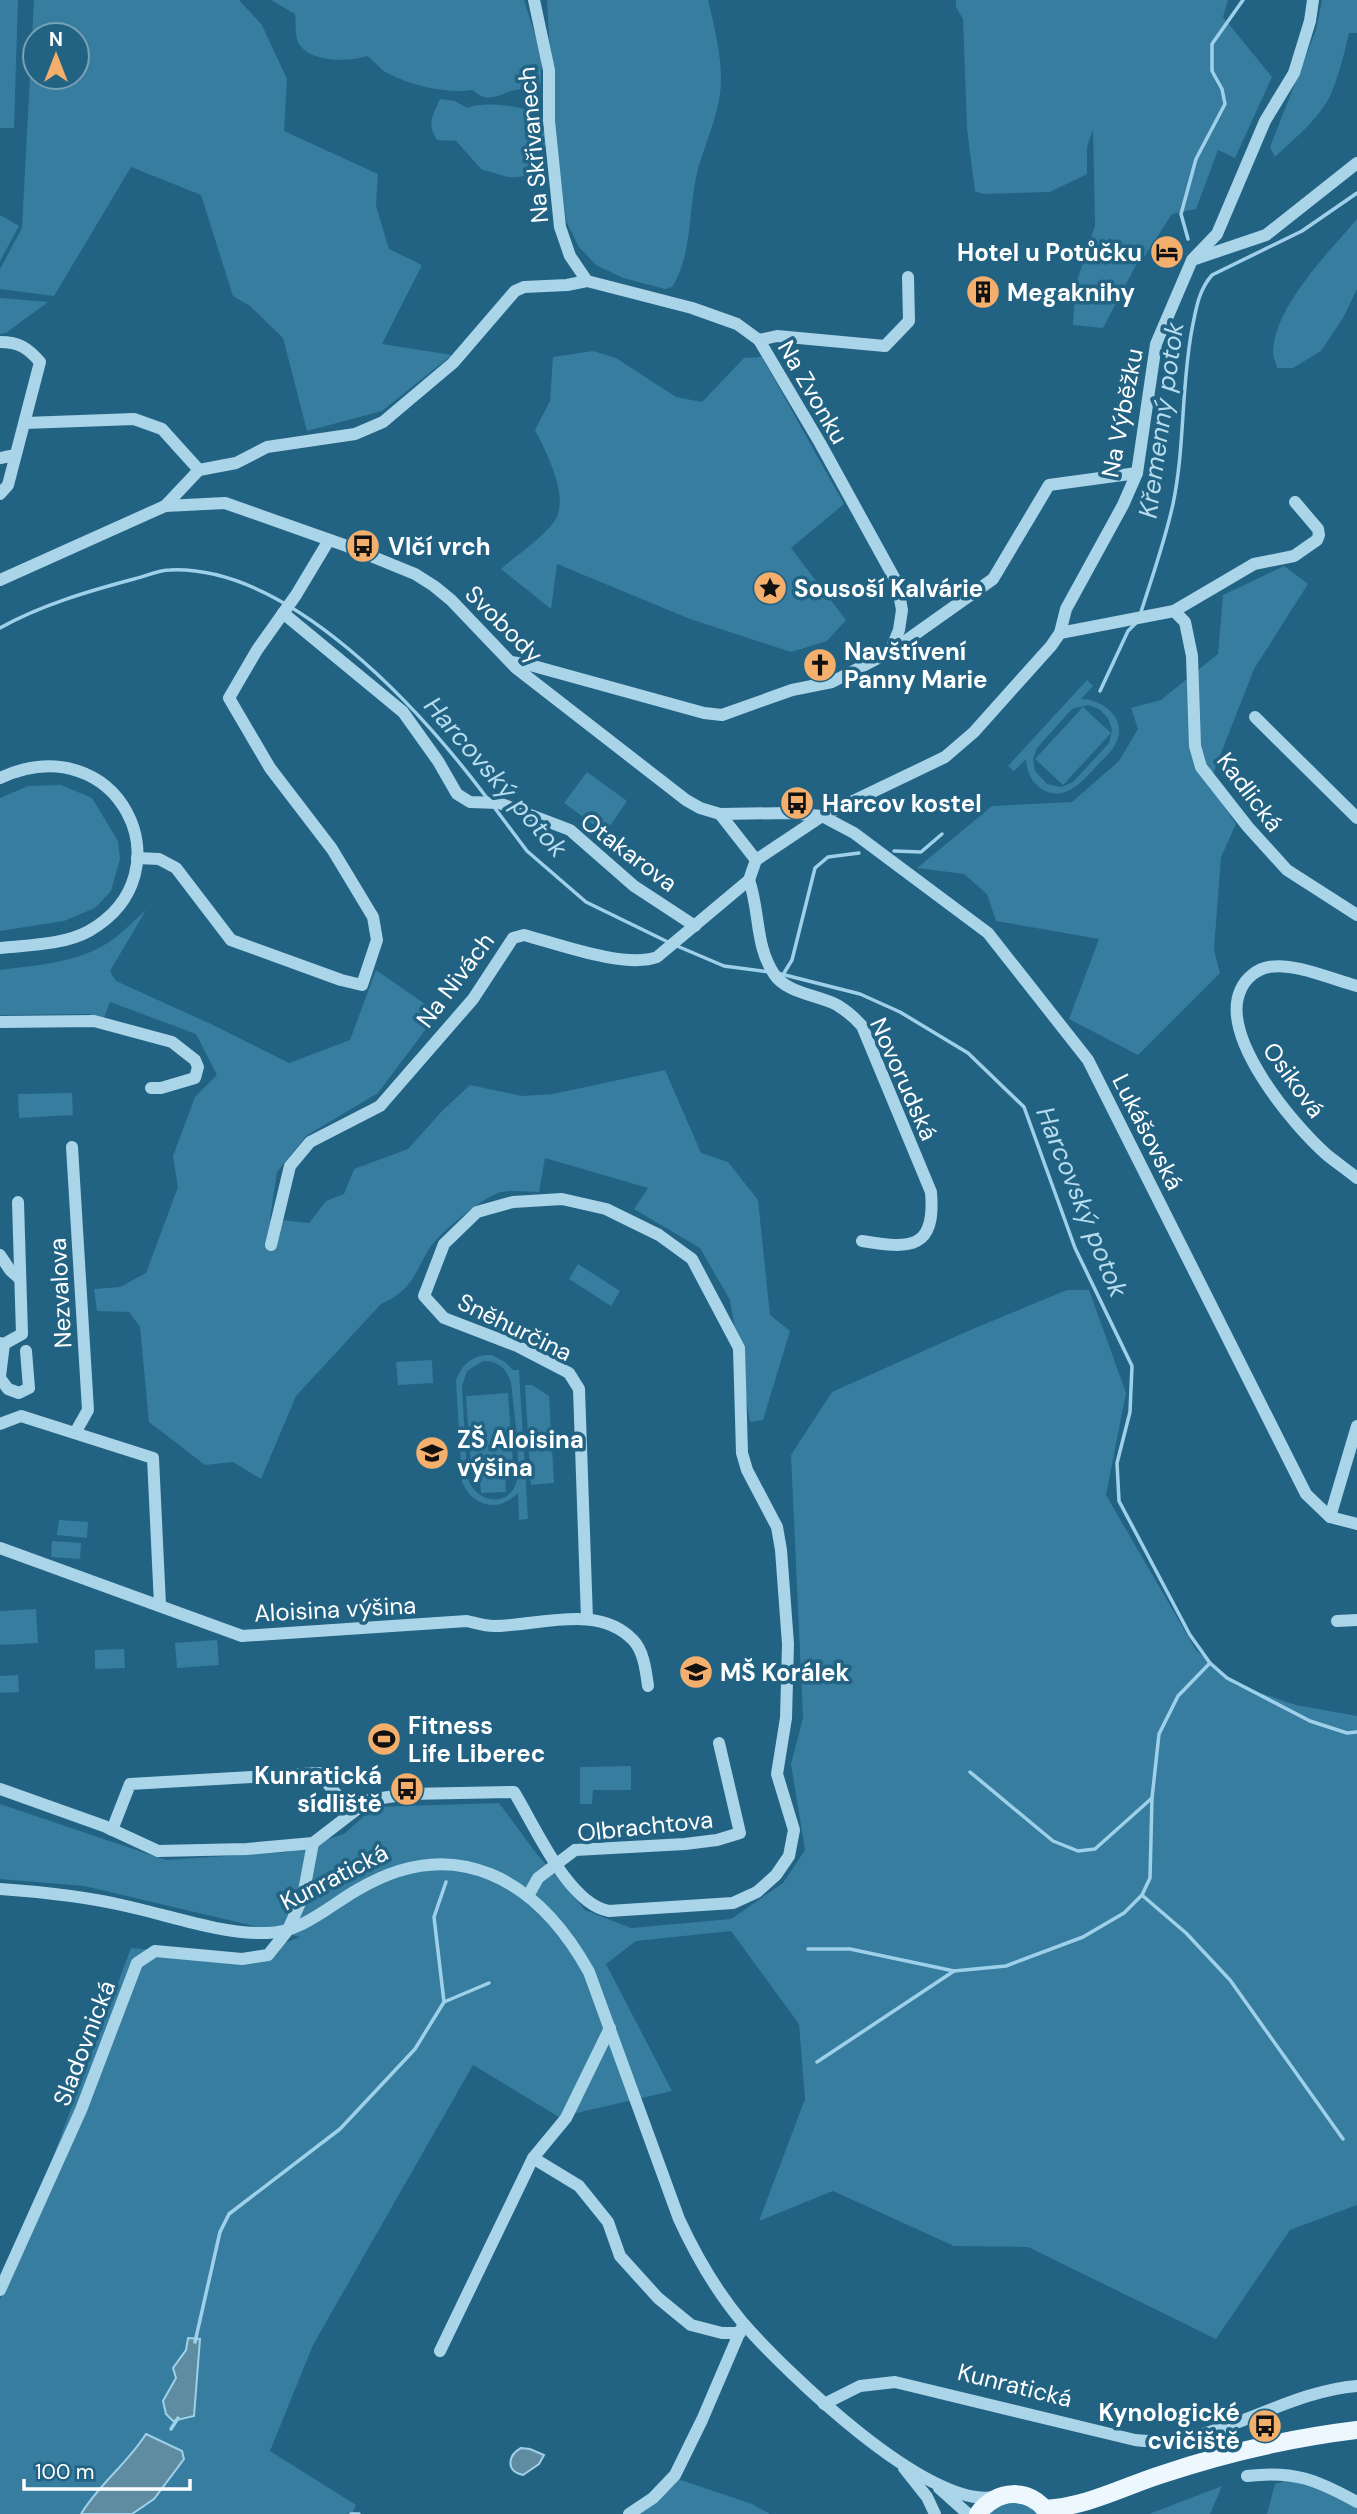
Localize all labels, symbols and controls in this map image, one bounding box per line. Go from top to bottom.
north arrow [21,21,91,91]
text: N [49,27,63,52]
street label: Na Skřivanech [511,66,555,224]
hotel icon: Hotel u Potůčku [1148,233,1186,271]
place label: Hotel u Potůčku [957,237,1142,268]
building icon: Megaknihy [964,273,1002,311]
place label: Megaknihy [1007,277,1135,308]
water label: Křemenný potok [1130,319,1192,520]
street label: Na Zvonku [771,334,855,450]
street label: Na Výběžku [1094,346,1150,480]
bus stop icon: Vlčí vrch [344,527,382,565]
place label: Vlčí vrch [388,531,491,562]
place icon: Sousoší Kalvárie [751,569,789,607]
place label: Sousoší Kalvárie [794,573,983,604]
street label: Svobody [458,578,550,670]
place label: Navštívení Panny Marie [844,636,988,695]
church icon: Navštívení Panny Marie [801,646,839,684]
water label: Harcovský potok [417,689,576,865]
street label: Kadlická [1210,746,1290,838]
bus stop icon: Harcov kostel [778,784,816,822]
place label: Harcov kostel [822,788,982,819]
street label: Otakarova [574,806,684,898]
street label: Na Nivách [409,926,501,1034]
street label: Novorudská [863,1013,945,1145]
street label: Osiková [1256,1036,1332,1124]
street label: Lukášovská [1106,1069,1190,1195]
water label: Harcovský potok [1028,1102,1136,1303]
street label: Nezvalova [42,1237,78,1349]
street label: Sněhurčina [453,1286,577,1368]
place label: ZŠ Aloisina výšina [457,1424,584,1483]
school or university icon: ZŠ Aloisina výšina [413,1434,451,1472]
street label: Aloisina výšina [253,1589,417,1629]
school or university icon: MŠ Korálek [677,1653,715,1691]
place label: MŠ Korálek [720,1657,849,1688]
place label: Fitness Life Liberec [408,1710,545,1769]
sports icon: Fitness Life Liberec [365,1720,403,1758]
place label: Kunratická sídliště [254,1760,382,1819]
bus stop icon: Kunratická sídliště [388,1770,426,1808]
street label: Olbrachtova [576,1803,714,1849]
street label: Kunratická [275,1837,393,1917]
street label: Sladovnická [46,1976,122,2110]
street label: Kunratická [955,2356,1075,2414]
place label: Kynologické cvičiště [1099,2397,1240,2456]
bus stop icon: Kynologické cvičiště [1246,2407,1284,2445]
scale bar [24,2448,191,2492]
text: 100 m [35,2458,95,2486]

